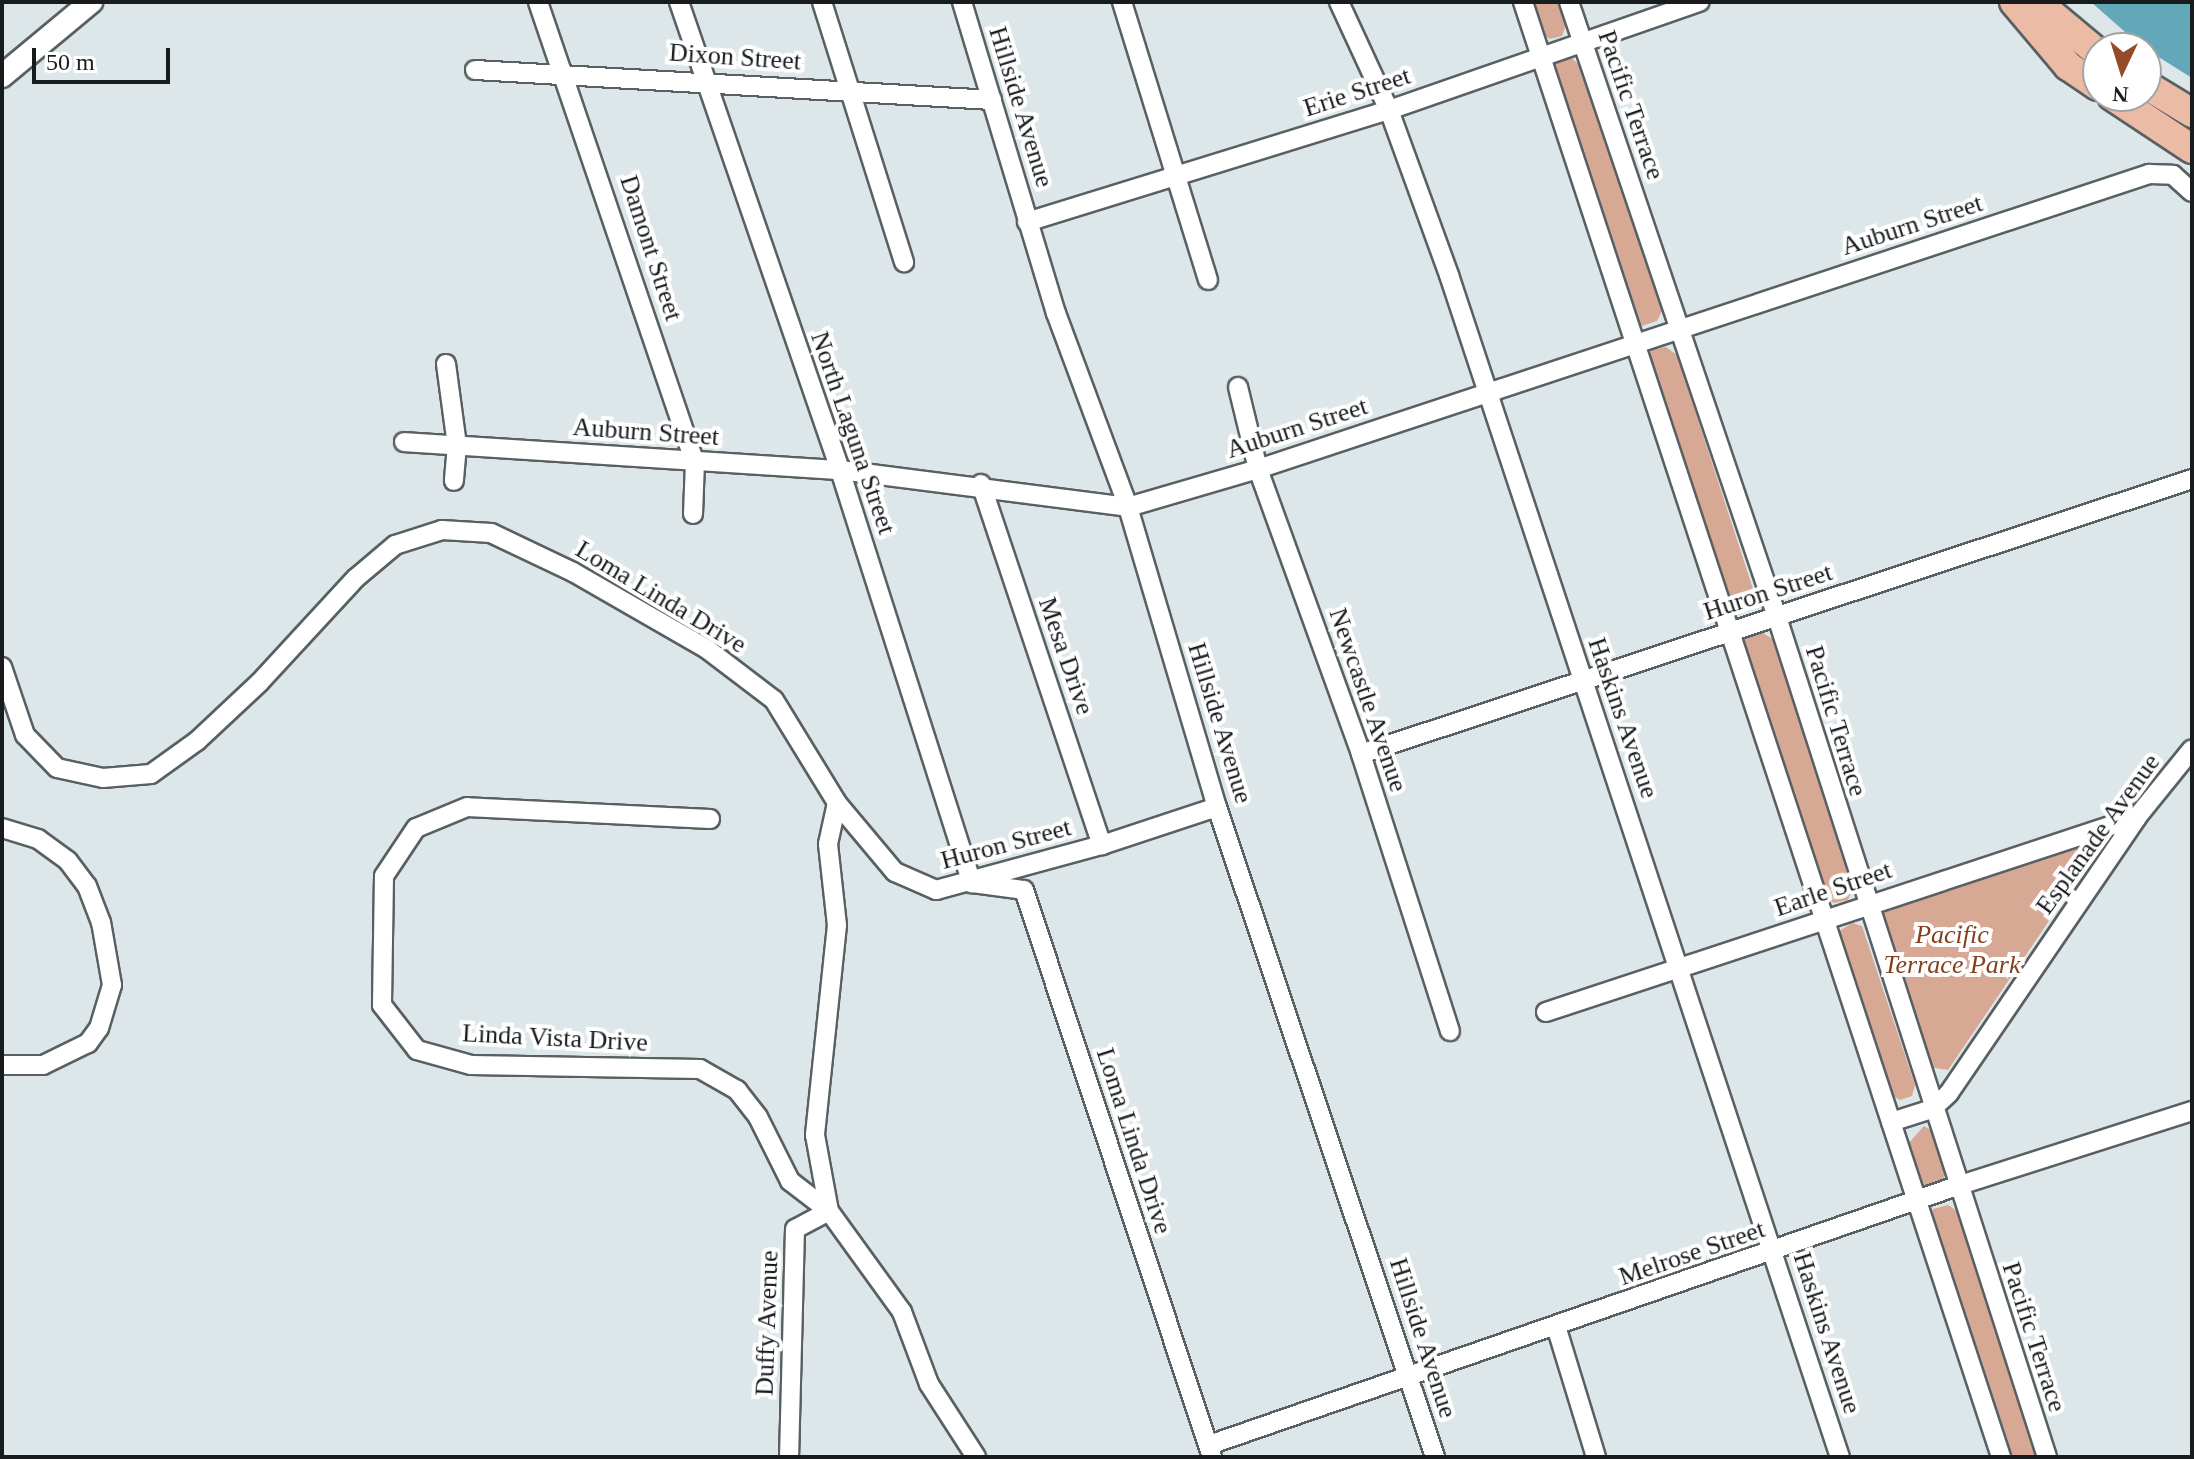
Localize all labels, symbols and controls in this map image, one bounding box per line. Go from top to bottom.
street label: Hillside Avenue [982,22,1060,192]
street label: Pacific Terrace [1591,26,1671,184]
scale bar [36,32,174,82]
north arrow [2082,32,2162,112]
street label: Dixon Street [668,37,802,77]
text: 50 m [46,49,95,75]
street label: Erie Street [1300,60,1414,124]
text: N [2112,81,2129,107]
street label: Damont Street [613,171,689,325]
street label: Auburn Street [1837,188,1987,262]
street label: North Laguna Street [804,328,902,538]
street label: Auburn Street [1222,391,1372,465]
street label: Auburn Street [572,411,720,453]
street label: Loma Linda Drive [570,534,752,660]
street label: Huron Street [1700,557,1836,627]
street label: Mesa Drive [1031,593,1101,719]
street label: Newcastle Avenue [1322,603,1414,797]
street label: Haskins Avenue [1581,633,1665,803]
street label: Hillside Avenue [1181,638,1259,808]
street label: Pacific Terrace [1798,642,1874,800]
street label: Esplanade Avenue [2029,747,2167,921]
street label: Huron Street [937,812,1075,876]
street label: Earle Street [1770,854,1896,924]
park label: Pacific Terrace Park [1884,919,2020,980]
street label: Linda Vista Drive [461,1018,649,1058]
street label: Loma Linda Drive [1089,1044,1179,1238]
street label: Melrose Street [1615,1213,1769,1293]
street label: Haskins Avenue [1786,1248,1868,1418]
street label: Duffy Avenue [749,1249,785,1397]
street label: Hillside Avenue [1382,1253,1464,1423]
street label: Pacific Terrace [1995,1258,2073,1416]

